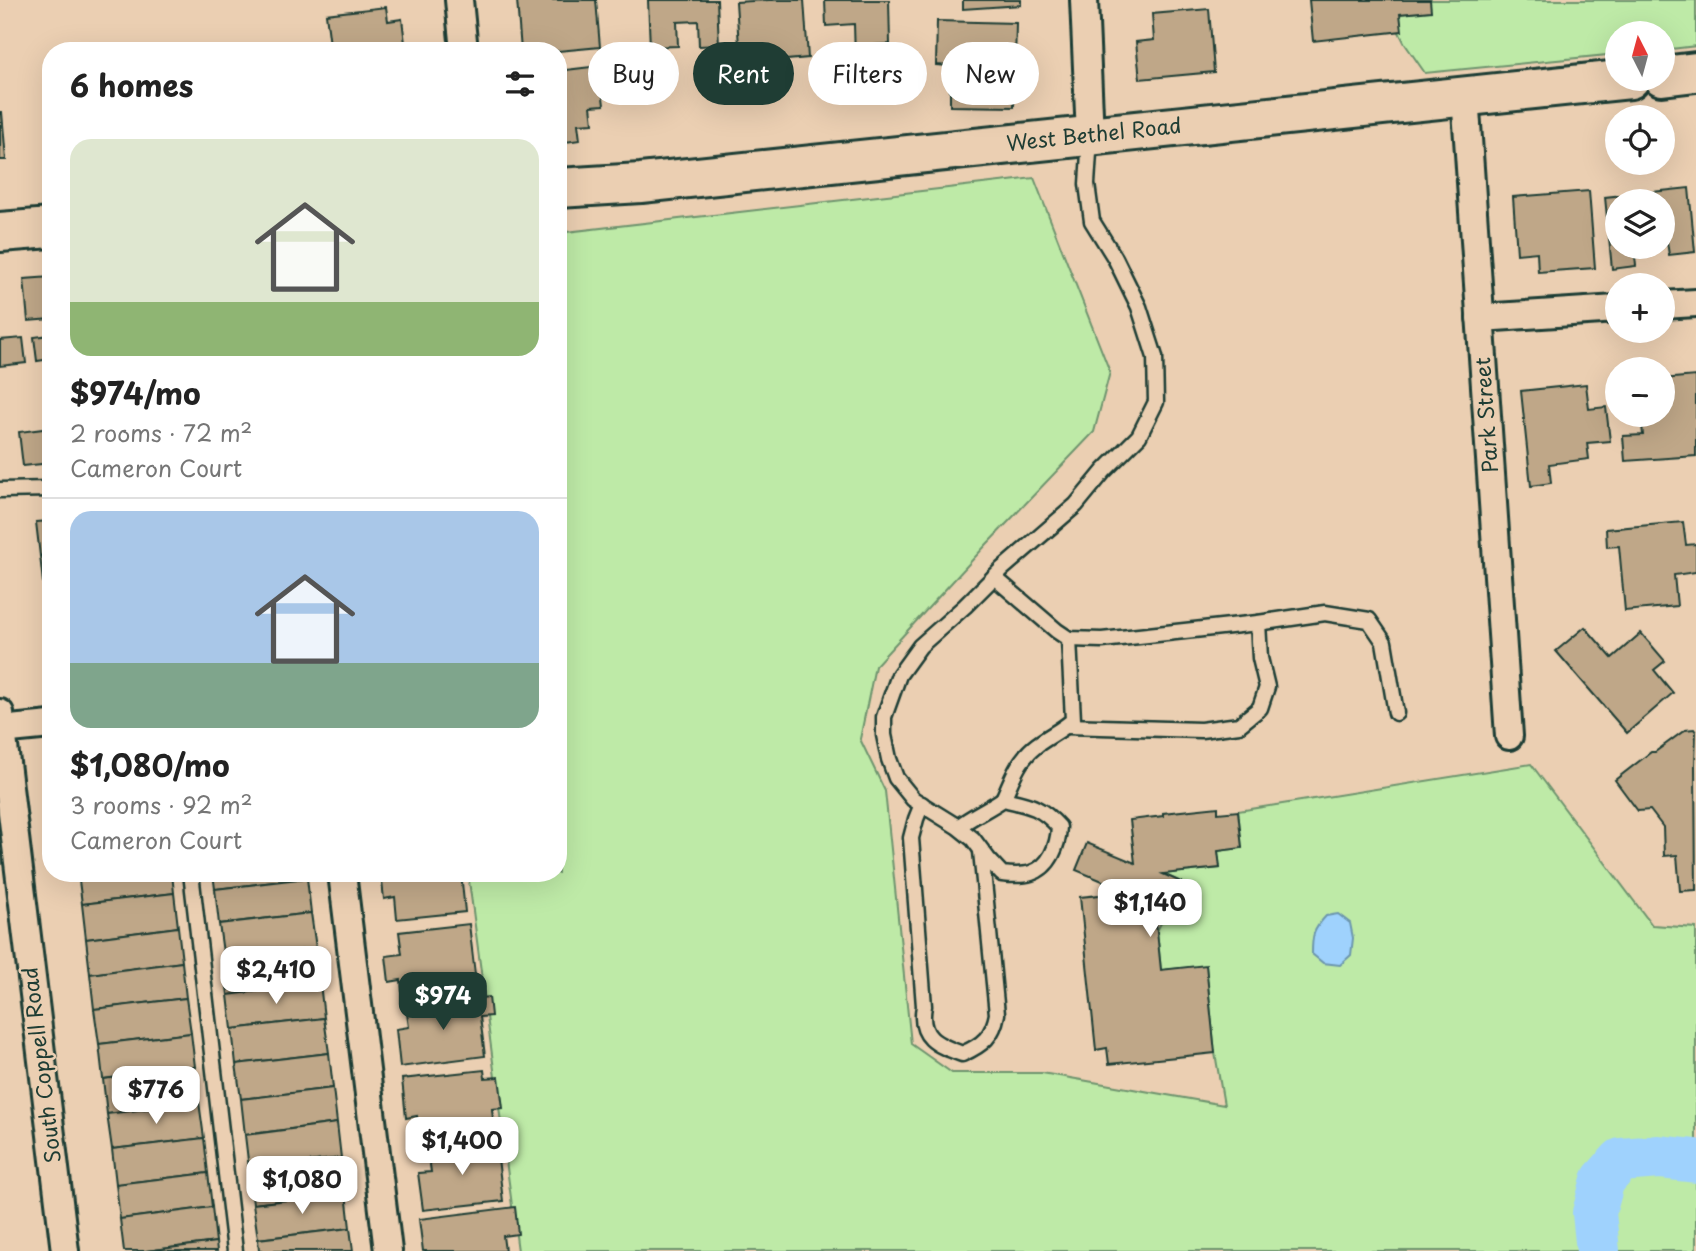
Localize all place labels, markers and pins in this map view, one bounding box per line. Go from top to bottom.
pin: $1,140 [1093,880,1207,939]
pin: $2,410 [219,946,333,1006]
pin: $974 [402,972,484,1032]
pin: $776 [115,1066,197,1126]
pin: $1,400 [405,1118,519,1177]
pin: $1,080 [245,1156,359,1216]

